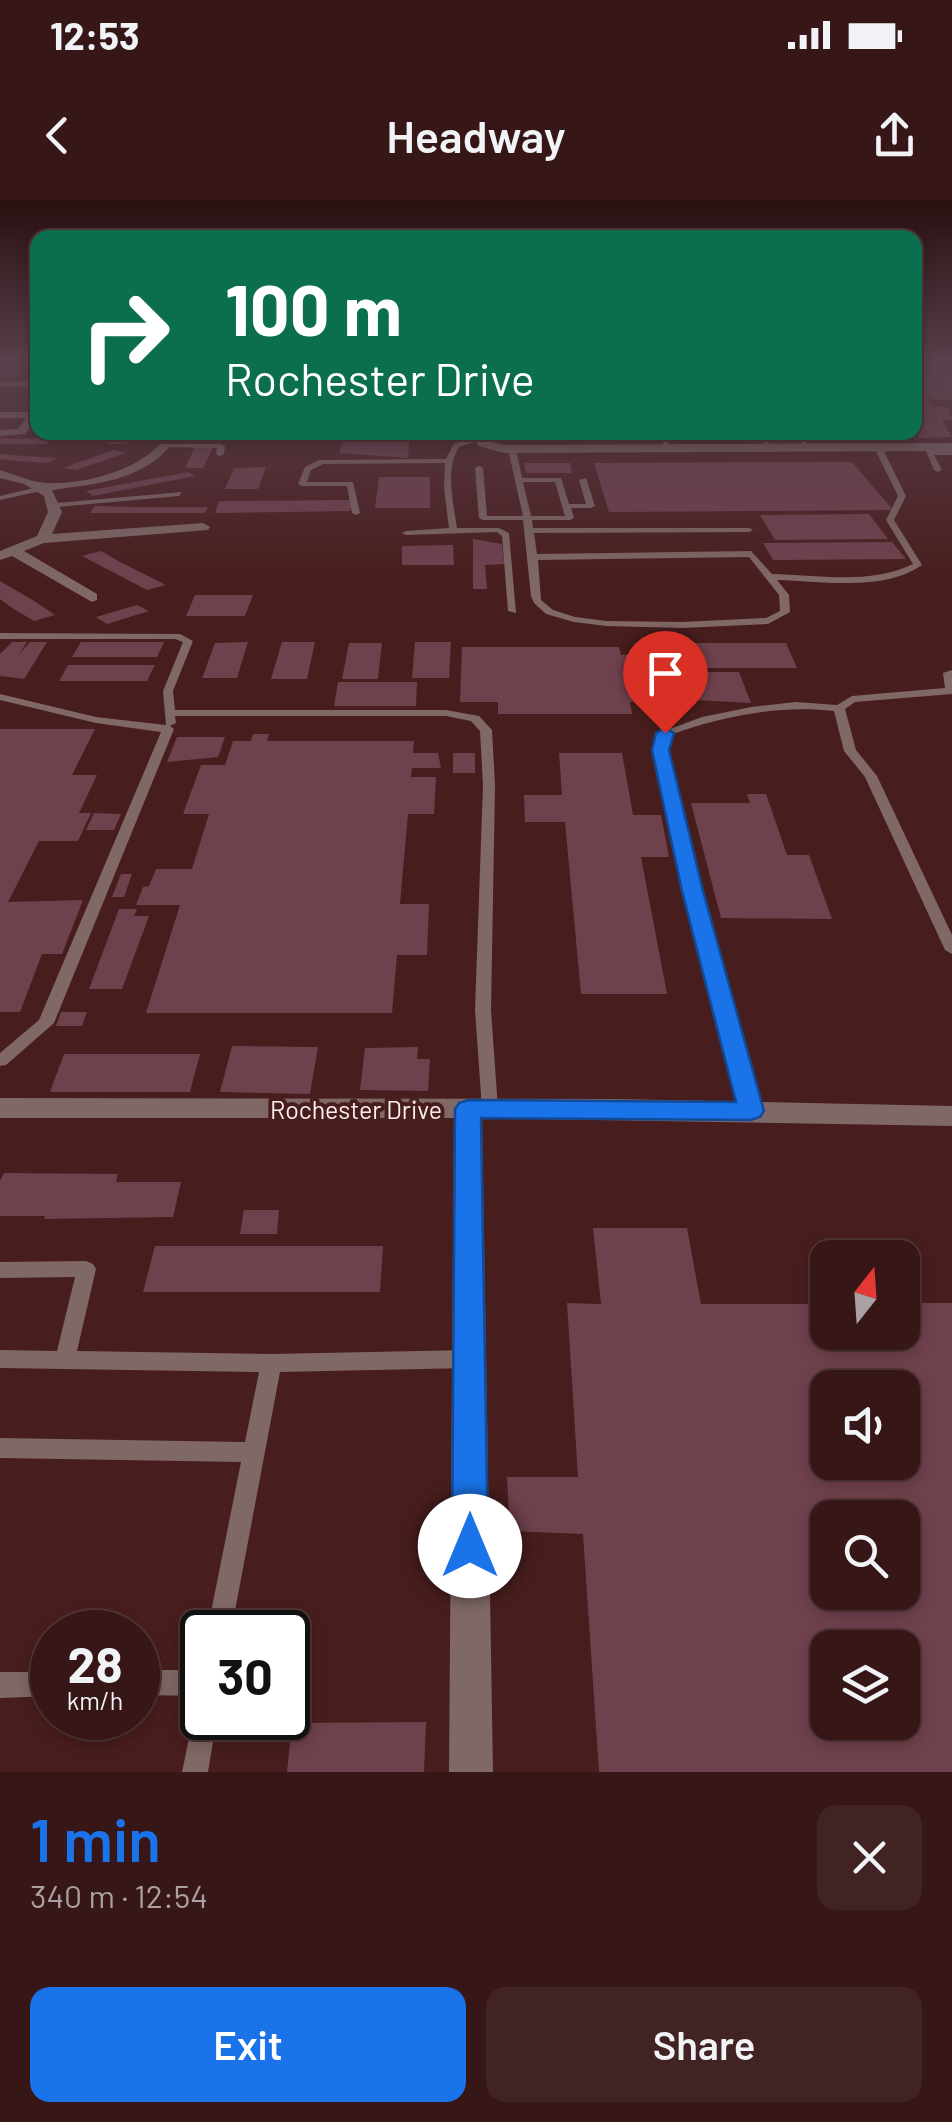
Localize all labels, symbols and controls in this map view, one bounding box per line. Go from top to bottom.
text: 12:53 [50,12,140,58]
icon: back [30,108,85,163]
text: Headway [386,108,566,162]
icon: share [867,108,922,163]
text: 100 m [225,266,402,350]
icon: right [60,270,190,400]
text: Rochester Drive [225,351,535,405]
pin [623,631,708,734]
icon: arrive [638,646,693,701]
street label: Rochester Drive [270,1094,442,1124]
north arrow [810,1240,920,1350]
map controls [810,1240,920,1740]
button: sound [810,1370,920,1480]
position arrow [418,1494,522,1598]
button: search [810,1500,920,1610]
speed limit sign: 30 [180,1610,310,1740]
button: layers [810,1630,920,1740]
text: 28 [67,1633,123,1693]
text: km/h [67,1685,123,1715]
text: 1 min [30,1802,161,1874]
button: close [817,1805,922,1910]
text: 340 m · 12:54 [30,1876,208,1914]
button: Exit [30,1987,466,2102]
button: Share [486,1987,922,2102]

